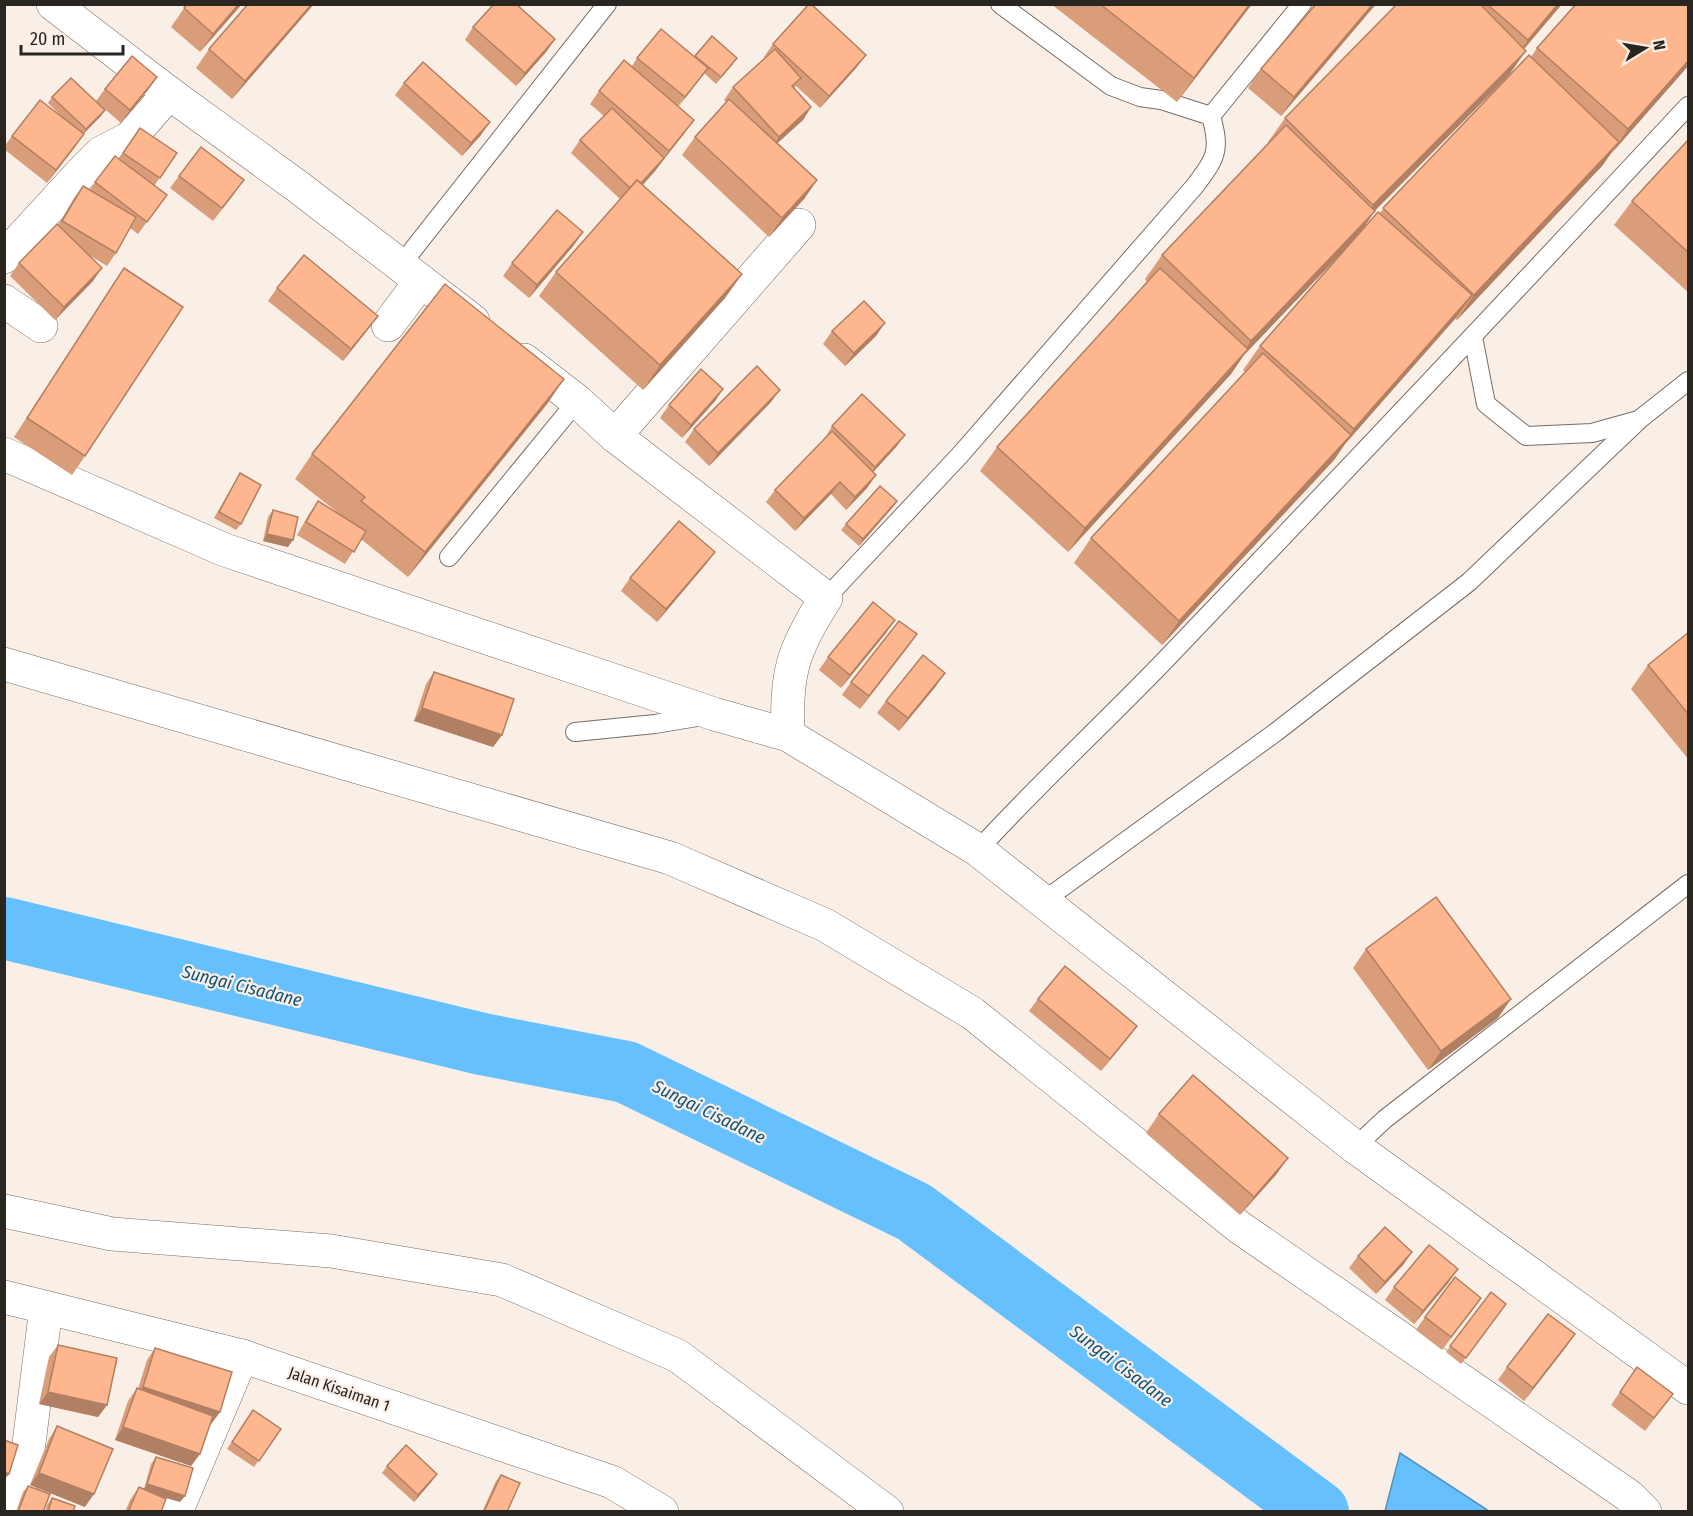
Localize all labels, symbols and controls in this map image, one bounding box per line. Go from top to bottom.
scale bar [21,18,123,56]
north arrow [1615,18,1675,78]
text: 20 m [30,28,65,50]
text: N [1649,39,1669,52]
water label: Sungai Cisadane [179,960,304,1012]
water label: Sungai Cisadane [648,1075,769,1149]
water label: Sungai Cisadane [1065,1320,1177,1412]
street label: Jalan Kisaiman 1 [286,1363,392,1415]

